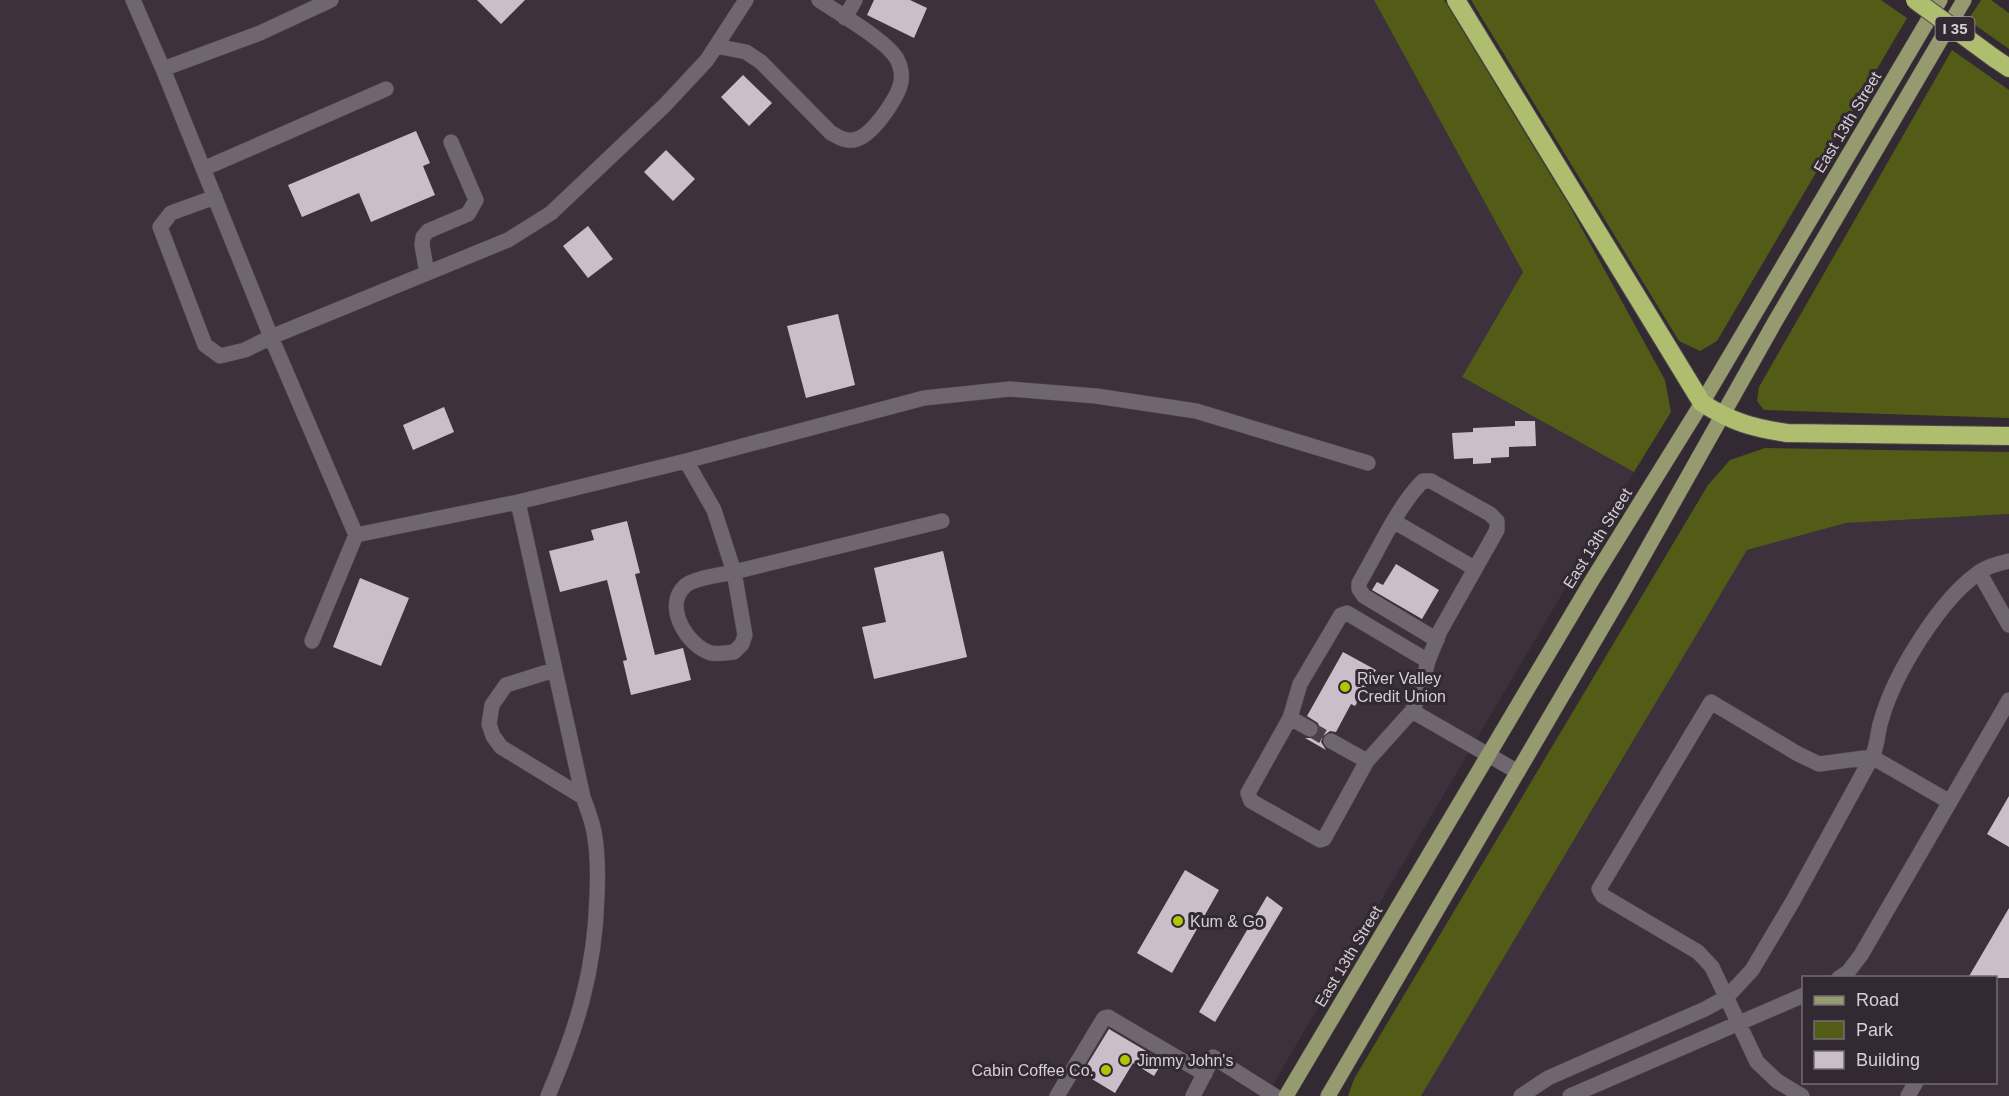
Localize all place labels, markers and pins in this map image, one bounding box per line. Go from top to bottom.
place label: River Valley Credit Union [1357,670,1446,705]
marker: River Valley Credit Union [1338,680,1352,694]
place label: Kum & Go [1190,913,1264,930]
marker: Kum & Go [1171,914,1185,928]
place label: Jimmy John's [1137,1052,1233,1069]
marker: Jimmy John's [1118,1053,1132,1067]
place label: Cabin Coffee Co. [972,1062,1094,1079]
marker: Cabin Coffee Co. [1099,1063,1113,1077]

